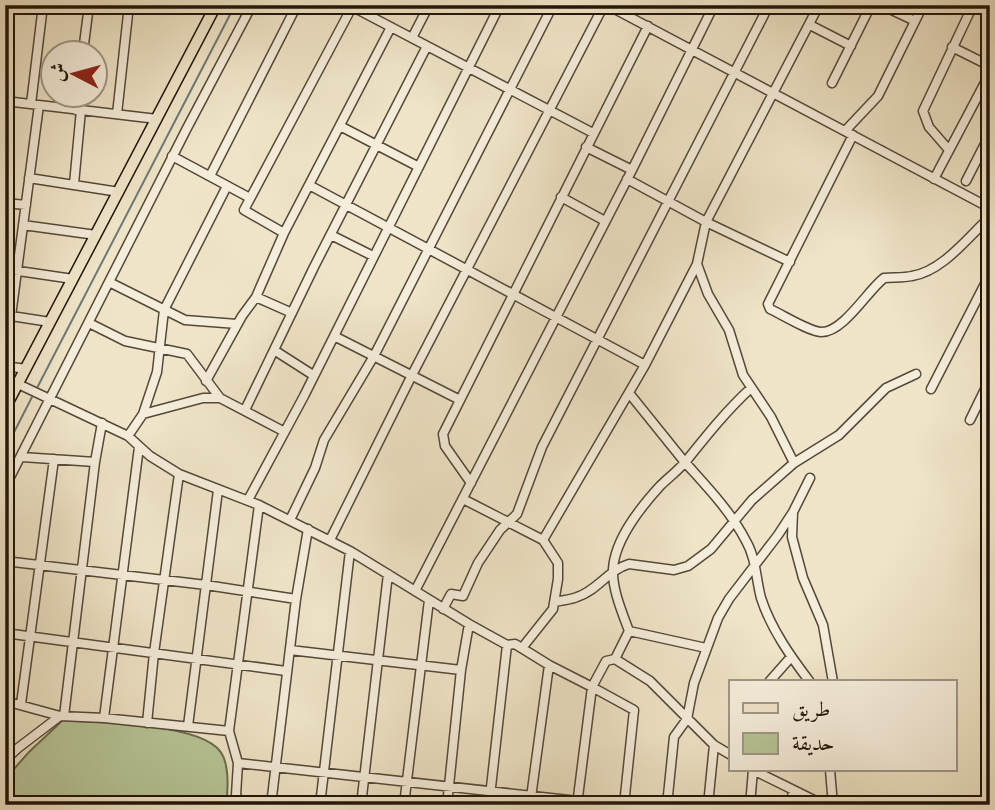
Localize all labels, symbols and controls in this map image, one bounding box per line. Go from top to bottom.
north arrow [38,38,108,108]
text: ش [49,62,70,83]
legend [729,680,956,772]
text: طريق [792,700,830,722]
text: حديقة [792,734,835,756]

